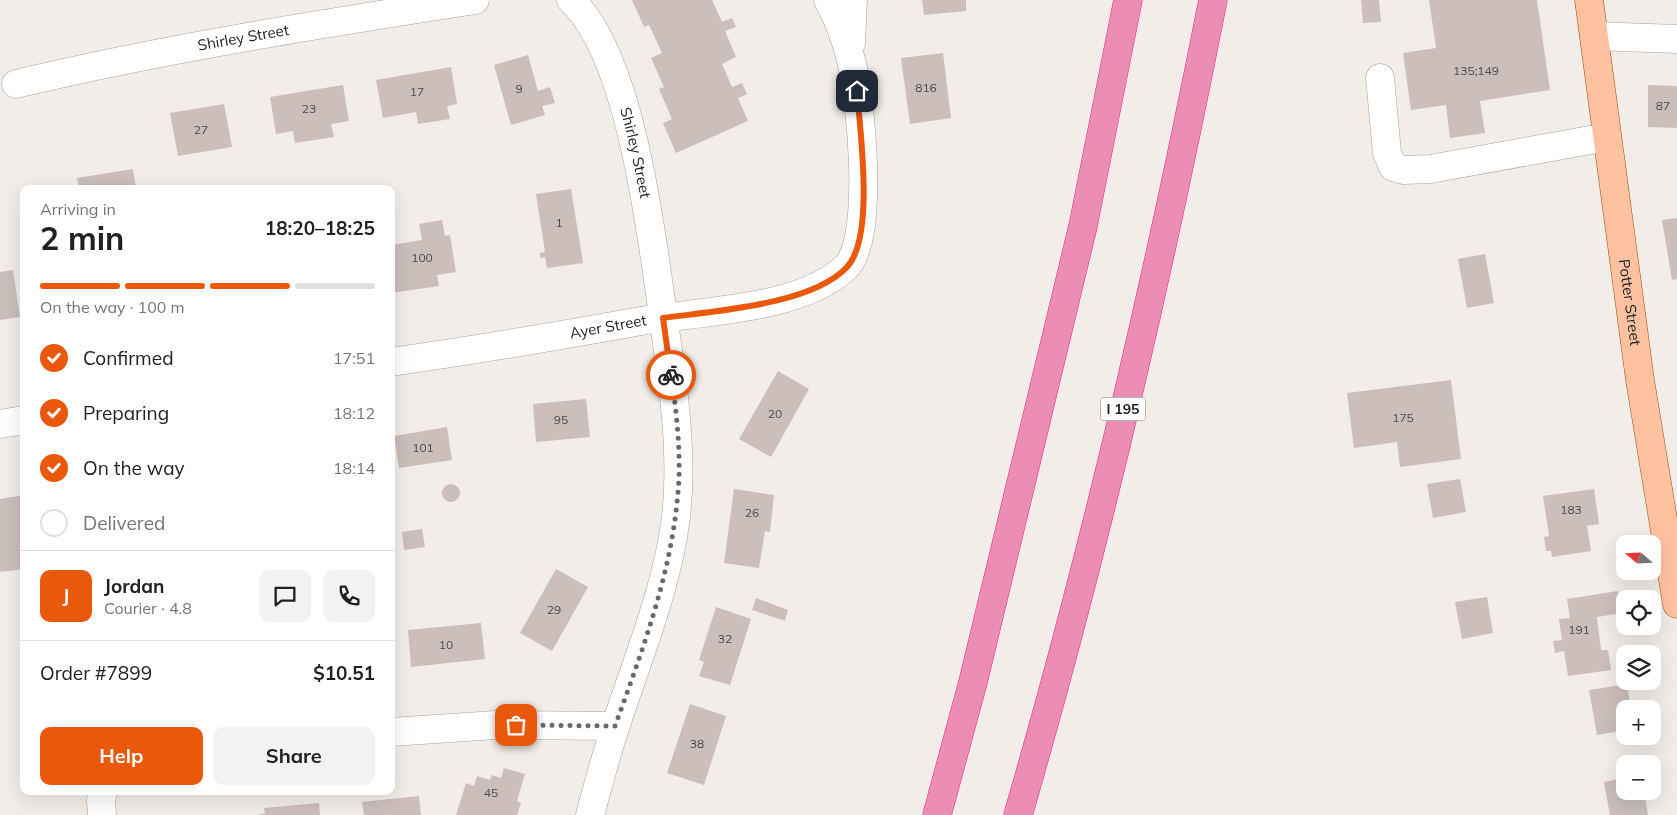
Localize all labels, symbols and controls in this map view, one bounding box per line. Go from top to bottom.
street label: Shirley Street [196,20,290,55]
house number: 135;149 [1453,63,1499,78]
pin [836,70,878,112]
icon: home [843,77,871,105]
house number: 816 [915,80,937,95]
house number: 9 [515,81,523,96]
house number: 17 [410,84,424,99]
house number: 87 [1656,98,1670,113]
house number: 23 [302,101,316,116]
street label: Shirley Street [616,105,655,200]
house number: 27 [194,122,208,137]
text: Arriving in [40,199,116,219]
house number: 1 [555,215,563,230]
text: 18:20–18:25 [265,216,375,240]
text: 2 min [40,218,124,258]
house number: 100 [411,250,433,265]
street label: Potter Street [1615,258,1645,347]
text: On the way · 100 m [40,297,185,317]
street label: Ayer Street [568,310,648,342]
icon: check [40,344,68,372]
text: Confirmed [83,346,174,370]
text: 17:51 [333,348,375,368]
courier [646,350,696,400]
icon: bike [657,361,685,389]
road number: I 195 [1100,398,1146,420]
icon: check [40,399,68,427]
text: Preparing [83,401,169,425]
text: 18:12 [333,403,375,423]
house number: 20 [768,406,782,421]
house number: 175 [1392,410,1414,425]
house number: 95 [554,412,568,427]
house number: 101 [412,440,434,455]
icon: check [40,454,68,482]
text: On the way [83,456,185,480]
text: 18:14 [333,458,375,478]
house number: 183 [1560,502,1582,517]
house number: 26 [745,505,759,520]
text: Delivered [83,511,165,535]
north arrow [1616,535,1661,580]
map controls [1616,535,1661,800]
button: chat [259,570,311,622]
button: phone [323,570,375,622]
text: Jordan [104,574,164,598]
text: J [63,584,69,608]
button: locate [1616,590,1661,635]
text: Courier · 4.8 [104,598,192,618]
house number: 29 [547,602,561,617]
house number: 191 [1568,622,1590,637]
house number: 32 [718,631,732,646]
house number: 10 [439,637,453,652]
button: layers [1616,645,1661,690]
text: Order #7899 [40,661,152,685]
text: $10.51 [313,661,375,685]
button: + [1616,700,1661,745]
pin [495,704,537,746]
icon: bag [502,711,530,739]
button: Help [40,727,203,785]
button: Share [213,727,375,785]
house number: 38 [690,736,704,751]
button: − [1616,755,1661,800]
house number: 45 [484,785,498,800]

